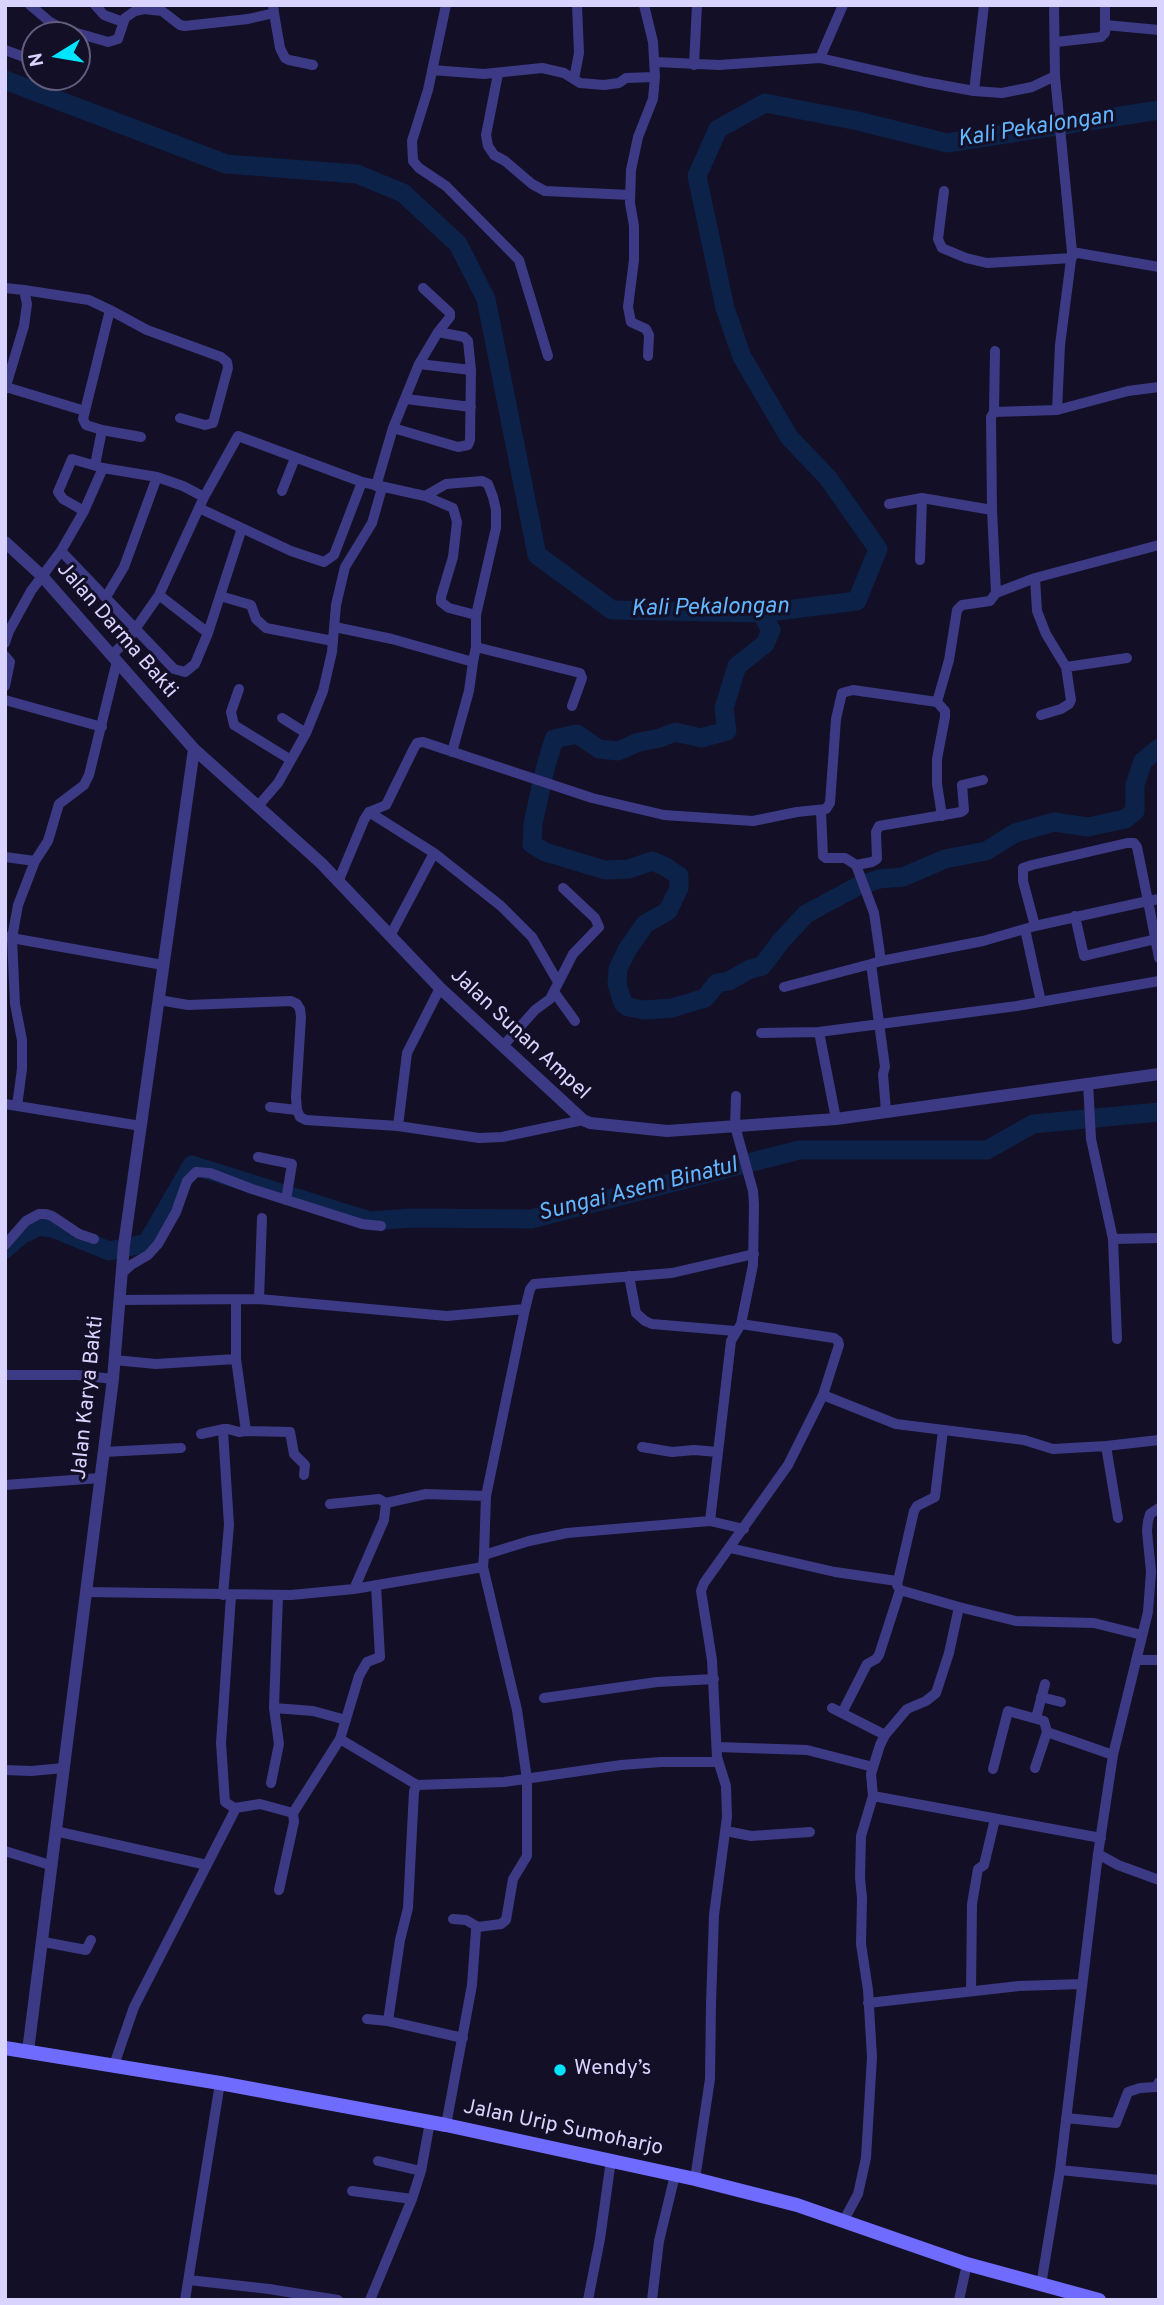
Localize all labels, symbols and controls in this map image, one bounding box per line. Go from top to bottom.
north arrow [21,21,91,91]
text: N [24,51,50,69]
water label: Kali Pekalongan [956,103,1116,155]
street label: Jalan Darma Bakti [50,558,182,704]
water label: Kali Pekalongan [631,594,789,624]
street label: Jalan Sunan Ampel [444,964,594,1106]
water label: Sungai Asem Binatul [536,1153,740,1229]
street label: Jalan Karya Bakti [68,1315,110,1481]
place label: Wendy’s [574,2057,651,2083]
marker: Wendy’s [552,2062,568,2078]
street label: Jalan Urip Sumoharjo [461,2096,665,2162]

